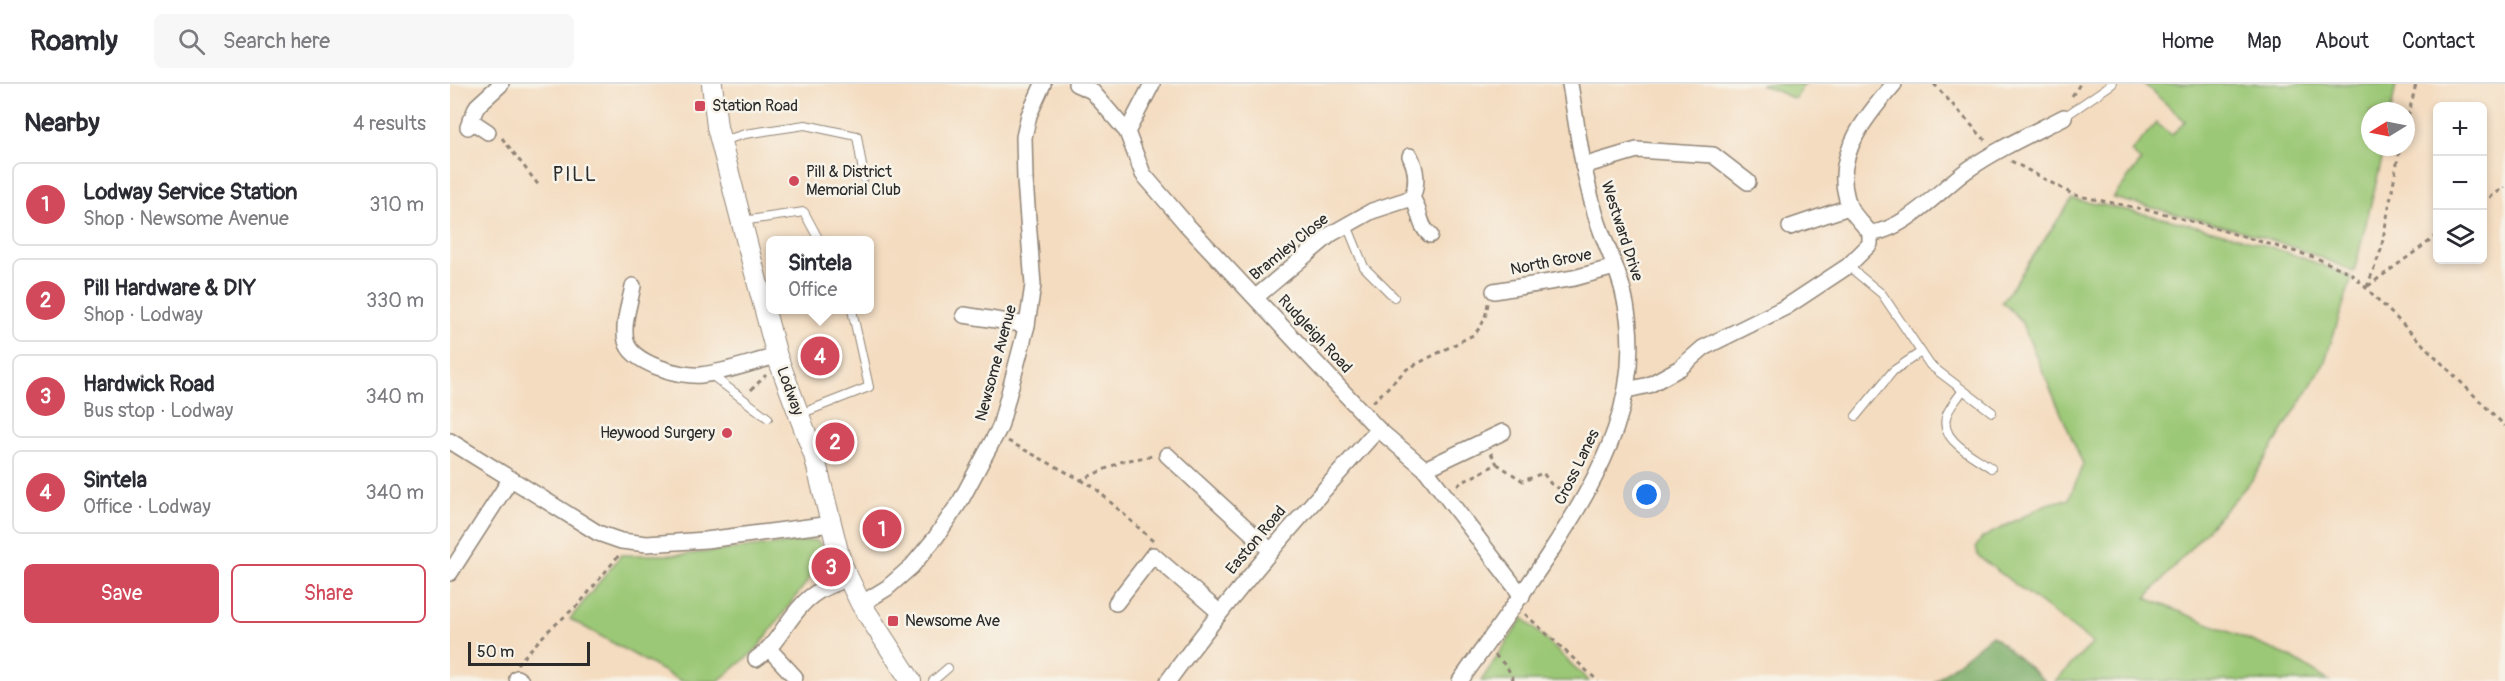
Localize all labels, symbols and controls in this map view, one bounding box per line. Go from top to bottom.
search box [154,14,574,68]
text: Roamly [30,24,118,59]
icon: search [175,25,208,58]
text: Search here [223,27,330,55]
text: Home [2161,28,2214,55]
text: Map [2247,28,2282,55]
text: About [2315,28,2369,55]
text: Contact [2402,28,2475,55]
place label: Station Road [712,96,798,116]
marker: Station Road [693,99,707,113]
north arrow [2361,102,2415,156]
map controls [2433,102,2487,264]
button: + [2433,102,2487,156]
text: Nearby [24,107,100,139]
text: 4 results [353,111,426,136]
button: − [2433,156,2487,210]
district label: PILL [552,162,598,187]
place label: Pill & District Memorial Club [806,162,901,200]
marker: Pill & District Memorial Club [787,174,801,188]
text: Lodway Service Station [83,178,298,206]
street label: Westward Drive [1596,178,1648,284]
text: 1 [42,192,49,217]
text: 310 m [369,192,424,217]
text: Shop · Newsome Avenue [83,206,289,231]
street label: Bramley Close [1246,209,1333,285]
button: layers [2433,210,2487,264]
popup [766,236,874,314]
street label: North Grove [1509,244,1593,280]
text: Sintela [788,249,852,277]
text: Pill Hardware & DIY [83,274,256,302]
text: Office [788,277,837,302]
text: 2 [40,288,51,313]
text: 330 m [366,288,424,313]
street label: Rudgleigh Road [1274,291,1356,377]
text: Shop · Lodway [83,302,203,327]
street label: Newsome Avenue [971,303,1021,423]
pin: 4 [800,334,839,378]
street label: Lodway [772,364,808,418]
text: Hardwick Road [83,370,215,398]
text: 3 [40,384,51,409]
text: 340 m [365,384,424,409]
text: Bus stop · Lodway [83,398,233,423]
pin: 2 [816,420,854,464]
place label: Heywood Surgery [600,423,715,443]
marker: Heywood Surgery [720,426,734,440]
street label: Cross Lanes [1550,426,1604,508]
text: Sintela [83,466,147,494]
text: 4 [40,480,51,505]
text: 340 m [365,480,424,505]
your location [1632,480,1661,509]
text: Office · Lodway [83,494,211,519]
street label: Easton Road [1222,502,1290,578]
pin: 1 [862,506,902,552]
pin: 3 [812,544,850,590]
button: Save [24,564,219,623]
button: Share [231,564,426,623]
place label: Newsome Ave [905,611,1000,631]
marker: Newsome Ave [886,614,900,628]
scale bar [468,639,590,666]
text: 50 m [477,642,514,662]

